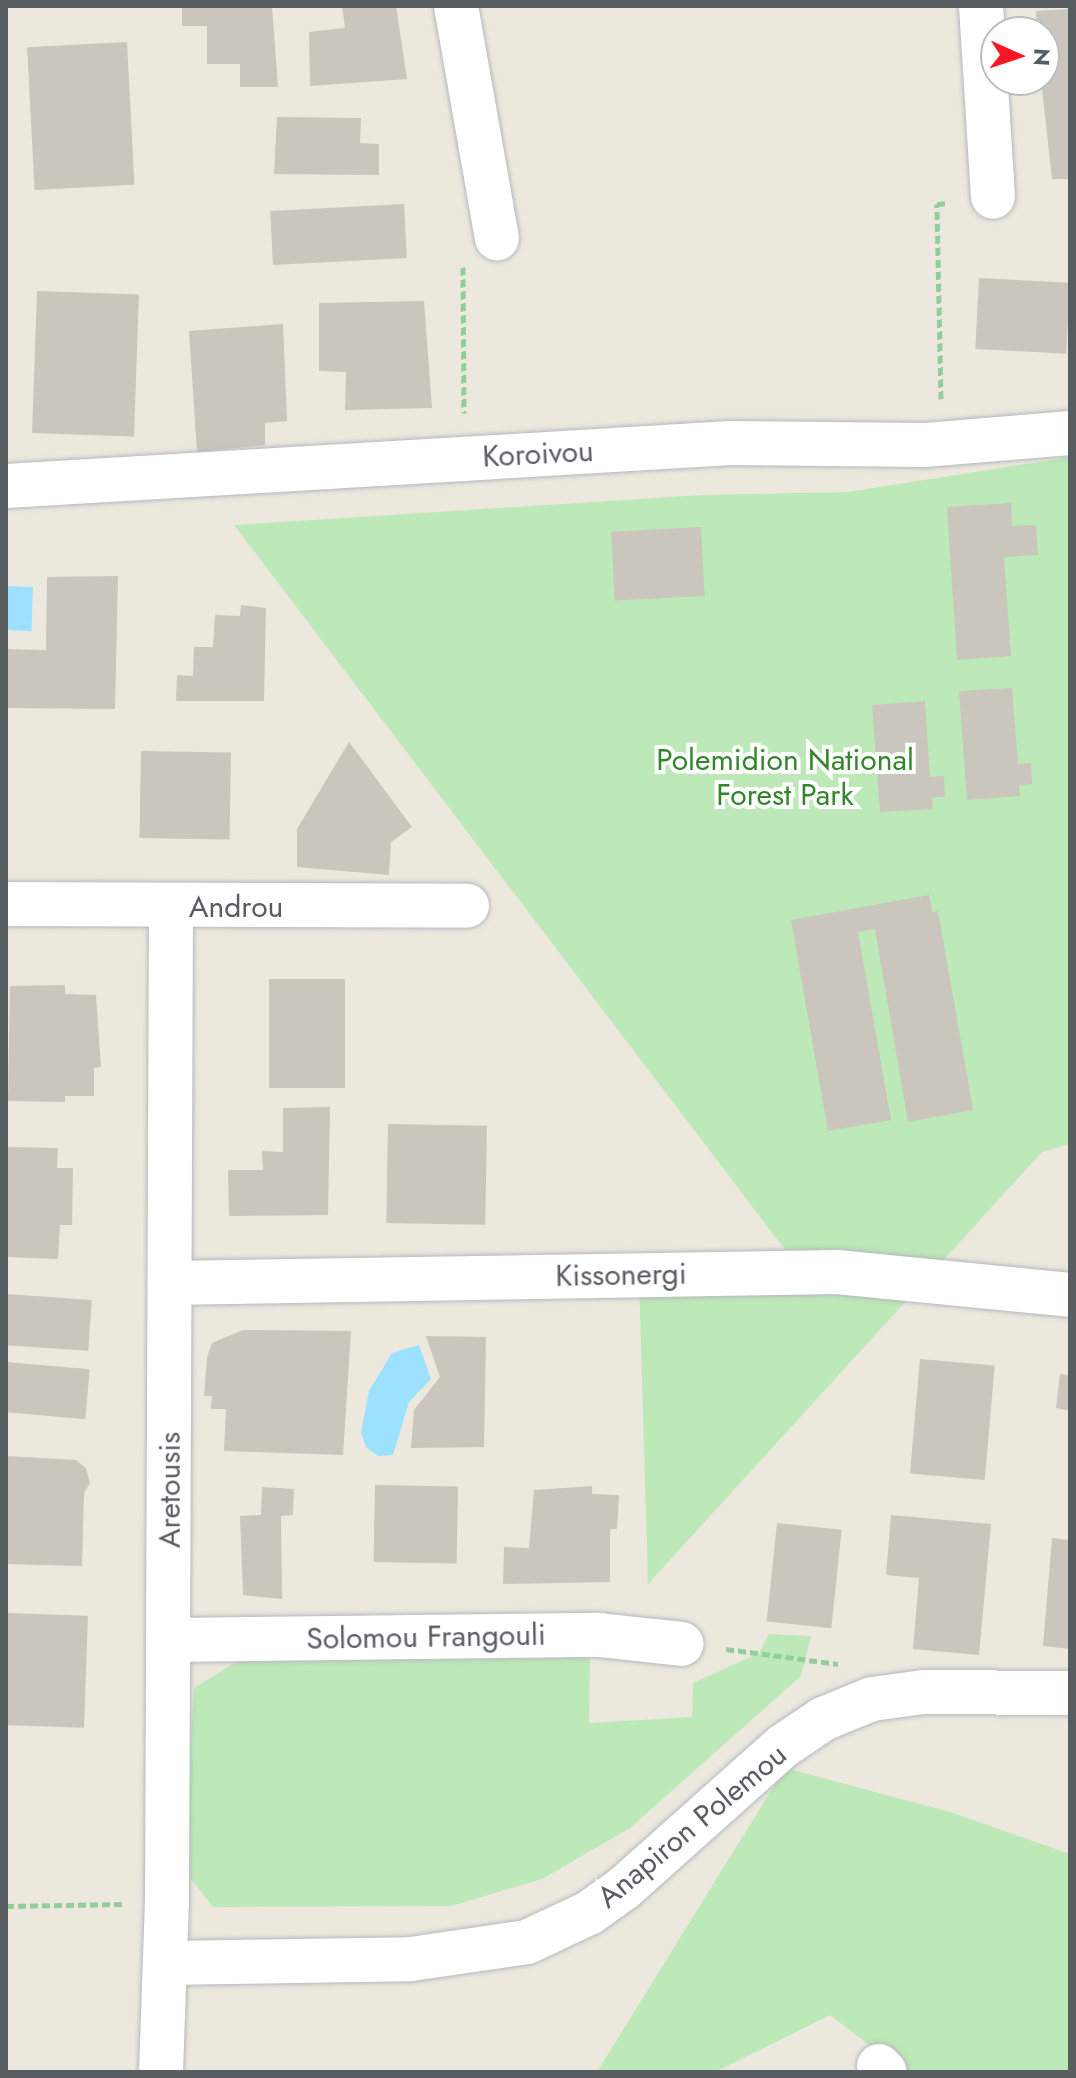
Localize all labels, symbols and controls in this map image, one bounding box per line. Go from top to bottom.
north arrow [980,16,1060,96]
text: N [1026,48,1058,67]
street label: Koroivou [481,433,595,475]
park label: Polemidion National Forest Park [656,742,914,812]
street label: Androu [189,889,283,925]
street label: Kissonergi [555,1256,687,1294]
street label: Aretousis [152,1432,188,1548]
street label: Solomou Frangouli [306,1617,546,1657]
street label: Anapiron Polemou [590,1736,794,1916]

